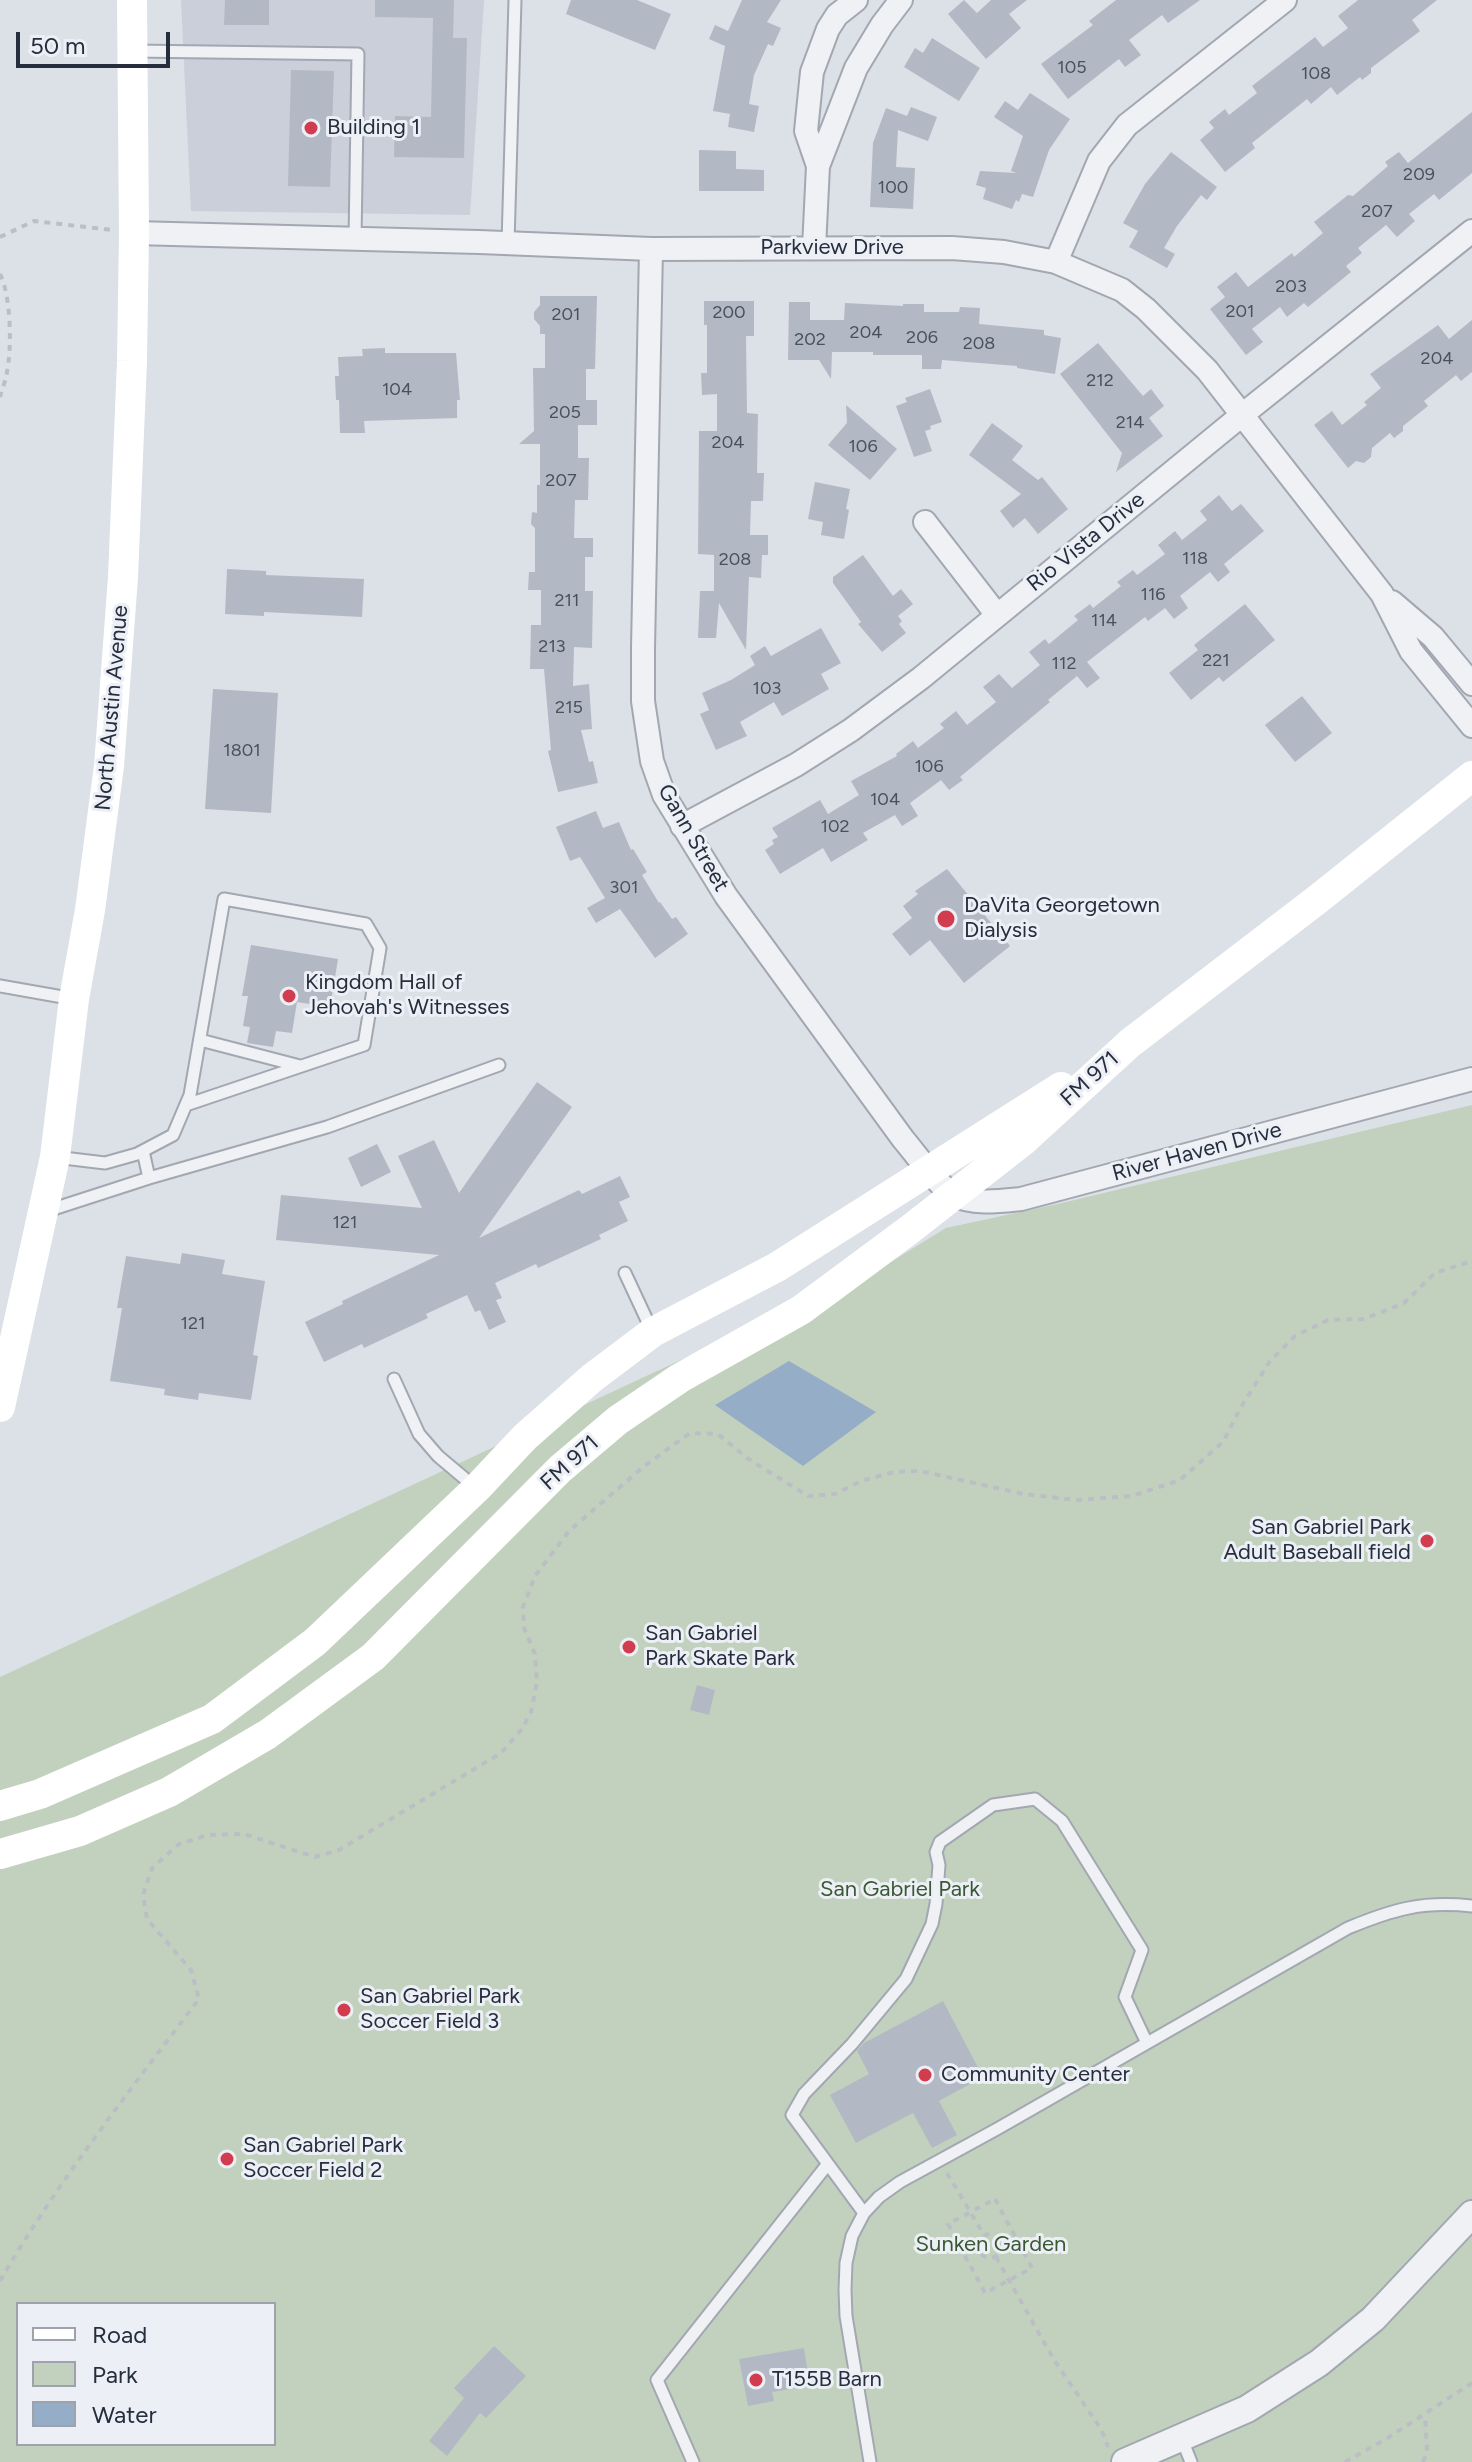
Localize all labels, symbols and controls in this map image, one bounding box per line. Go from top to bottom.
scale bar [20,16,174,66]
text: 50 m [30,31,86,60]
house number: 105 [1057,57,1087,79]
house number: 108 [1301,63,1331,85]
place label: Building 1 [327,115,420,141]
marker: Building 1 [302,119,320,137]
house number: 209 [1403,164,1435,186]
house number: 100 [878,177,908,199]
house number: 207 [1361,201,1393,223]
street label: Parkview Drive [760,235,904,261]
house number: 203 [1275,276,1307,298]
house number: 201 [1225,301,1255,323]
house number: 200 [712,302,746,324]
house number: 201 [551,304,581,326]
house number: 204 [850,322,882,344]
house number: 206 [906,327,938,349]
house number: 202 [794,329,826,351]
house number: 208 [963,333,995,355]
house number: 204 [1421,348,1453,370]
house number: 212 [1086,370,1114,392]
house number: 104 [382,379,412,401]
house number: 205 [549,402,581,424]
house number: 214 [1116,412,1144,434]
house number: 204 [712,432,744,454]
house number: 106 [848,436,878,458]
house number: 207 [545,470,577,492]
street label: Rio Vista Drive [1022,487,1150,597]
house number: 118 [1182,548,1208,570]
house number: 208 [719,549,751,571]
house number: 116 [1140,584,1166,606]
house number: 211 [555,590,579,612]
street label: North Austin Avenue [90,604,134,812]
house number: 114 [1091,610,1117,632]
house number: 213 [538,636,566,658]
house number: 221 [1202,650,1230,672]
house number: 112 [1052,653,1076,675]
house number: 103 [753,678,781,700]
house number: 215 [555,697,583,719]
house number: 1801 [223,740,261,762]
house number: 106 [914,756,944,778]
street label: Gann Street [652,780,734,896]
house number: 104 [870,789,900,811]
house number: 102 [820,816,850,838]
house number: 301 [610,877,638,899]
place label: DaVita Georgetown Dialysis [964,893,1160,944]
marker: DaVita Georgetown Dialysis [935,908,957,930]
place label: Kingdom Hall of Jehovah's Witnesses [305,970,509,1022]
marker: Kingdom Hall of Jehovah's Witnesses [280,987,298,1005]
street label: FM 971 [1055,1046,1125,1112]
street label: River Haven Drive [1109,1117,1285,1187]
house number: 121 [333,1212,357,1234]
house number: 121 [181,1313,205,1335]
street label: FM 971 [535,1430,605,1496]
place label: San Gabriel Park Adult Baseball field [1223,1515,1411,1566]
marker: San Gabriel Park Adult Baseball field [1418,1532,1436,1550]
place label: San Gabriel Park Skate Park [645,1621,795,1672]
marker: San Gabriel Park Skate Park [620,1638,638,1656]
park label: San Gabriel Park [820,1877,980,1903]
place label: San Gabriel Park Soccer Field 3 [360,1984,520,2036]
marker: San Gabriel Park Soccer Field 3 [335,2001,353,2019]
place label: Community Center [941,2062,1130,2088]
marker: Community Center [916,2066,934,2084]
place label: San Gabriel Park Soccer Field 2 [243,2133,403,2184]
marker: San Gabriel Park Soccer Field 2 [218,2150,236,2168]
park label: Sunken Garden [916,2232,1066,2258]
legend [16,2302,276,2446]
text: Road [92,2320,147,2349]
text: Park [92,2360,138,2389]
place label: T155B Barn [772,2367,882,2393]
marker: T155B Barn [747,2371,765,2389]
text: Water [92,2400,157,2429]

